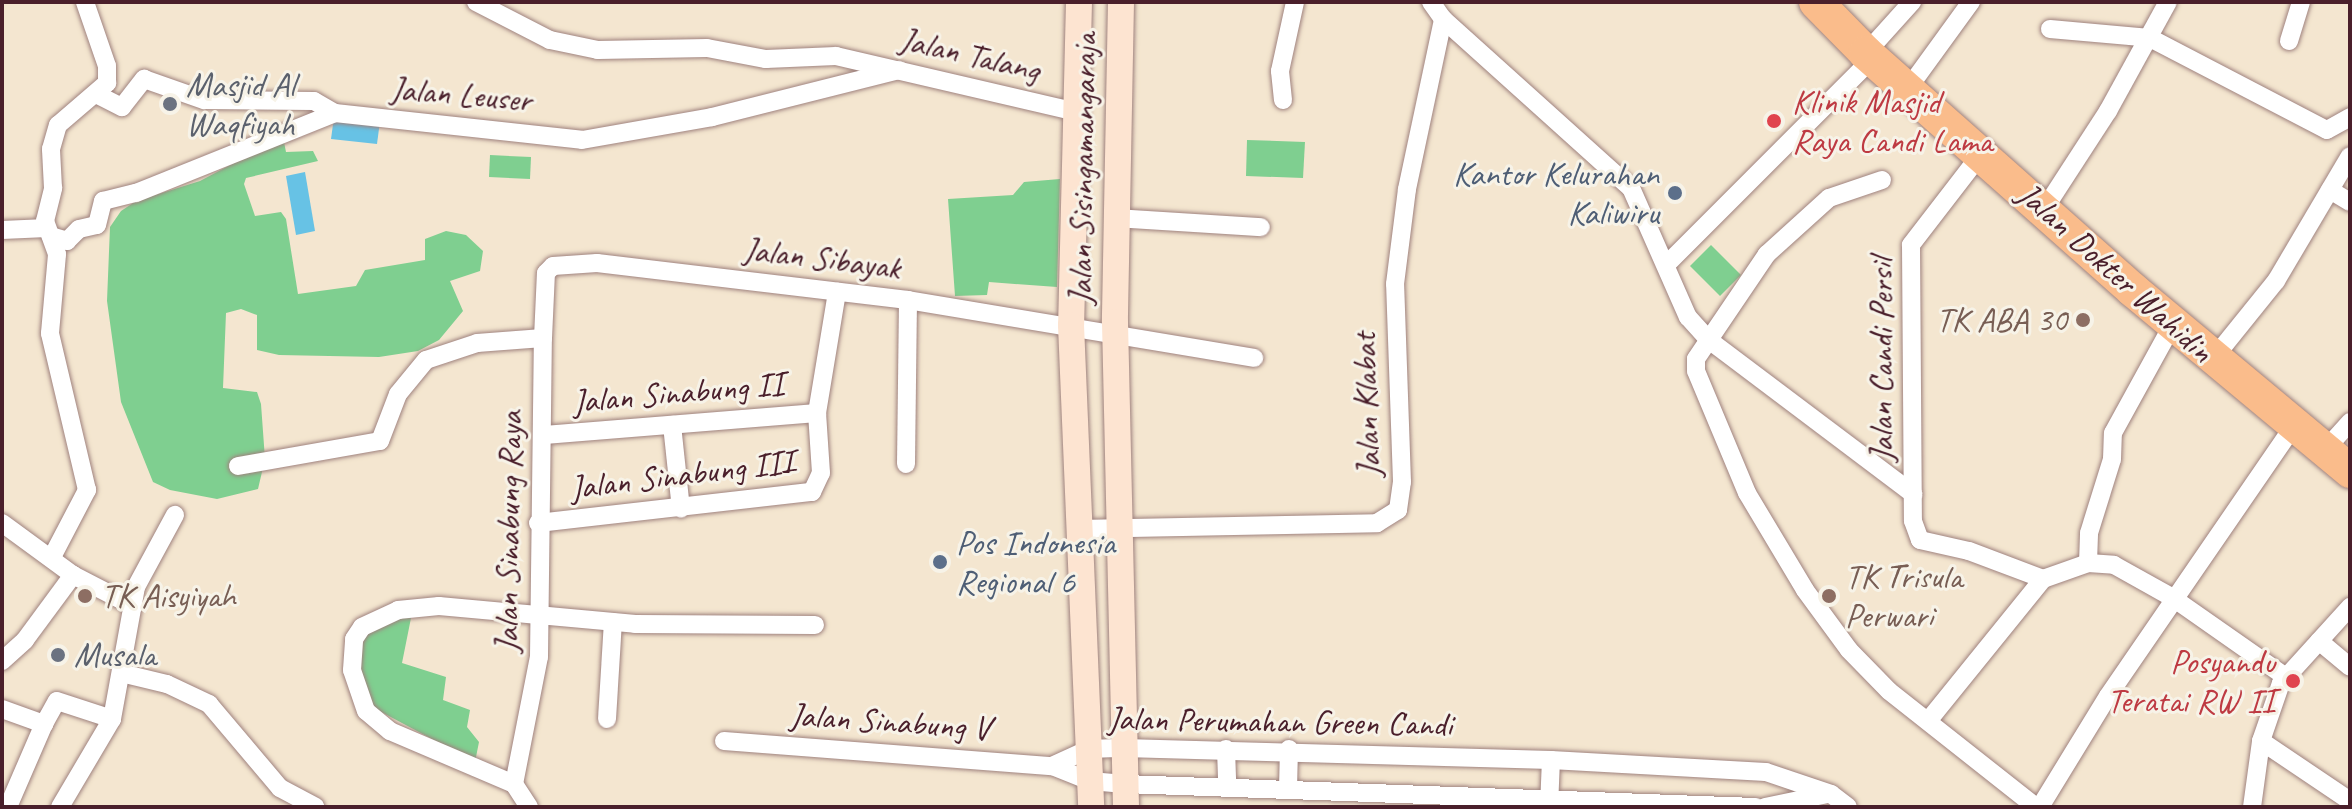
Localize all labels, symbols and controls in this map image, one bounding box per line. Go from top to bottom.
street label: Jalan Talang [896,18,1044,90]
street label: Jalan Sisingamangaraja [1059,32,1105,306]
place label: Masjid Al Waqfiyah [186,64,295,144]
street label: Jalan Leuser [389,68,533,120]
place label: Klinik Masjid Raya Candi Lama [1792,81,1994,160]
marker: Masjid Al Waqfiyah [161,95,179,113]
marker: Klinik Masjid Raya Candi Lama [1763,110,1785,132]
place label: Kantor Kelurahan Kaliwiru [1452,153,1659,232]
street label: Jalan Dokter Wahidin [2009,173,2223,371]
marker: Kantor Kelurahan Kaliwiru [1666,184,1684,202]
street label: Jalan Sibayak [741,228,903,288]
street label: Jalan Candi Persil [1861,258,1901,462]
place label: TK ABA 30 [1936,300,2067,340]
marker: TK ABA 30 [2074,311,2092,329]
street label: Jalan Klabat [1343,332,1389,478]
street label: Jalan Sinabung II [571,362,785,422]
street label: Jalan Sinabung Raya [486,411,530,653]
street label: Jalan Sinabung III [568,440,796,508]
place label: Pos Indonesia Regional 6 [956,522,1116,602]
marker: Pos Indonesia Regional 6 [931,553,949,571]
place label: TK Trisula Perwari [1845,556,1961,636]
place label: TK Aisyiyah [101,576,236,616]
marker: TK Aisyiyah [76,587,94,605]
marker: TK Trisula Perwari [1820,587,1838,605]
place label: Musala [74,635,156,675]
place label: Posyandu Teratai RW II [2107,641,2275,720]
marker: Musala [49,646,67,664]
marker: Posyandu Teratai RW II [2282,670,2304,692]
street label: Jalan Sinabung V [789,694,991,748]
street label: Jalan Perumahan Green Candi [1106,698,1454,744]

